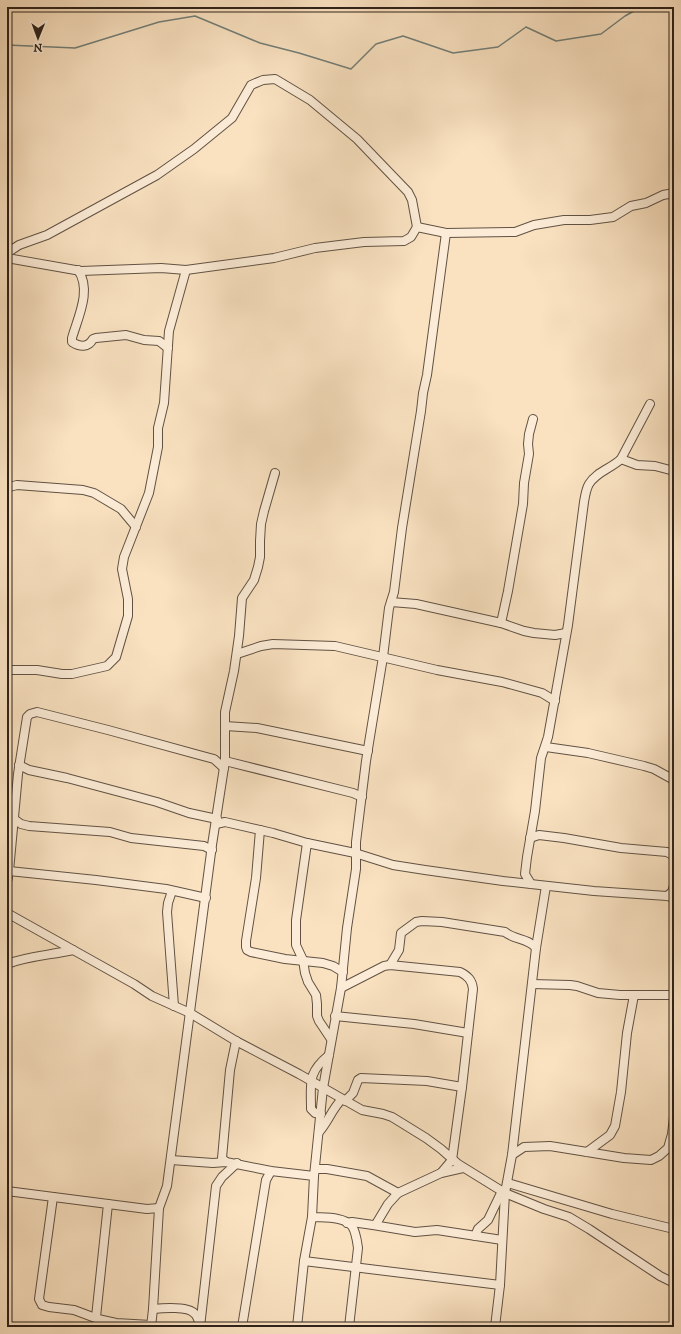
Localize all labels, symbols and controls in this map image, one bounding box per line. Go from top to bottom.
north arrow [18,18,58,58]
text: N [33,40,42,54]

